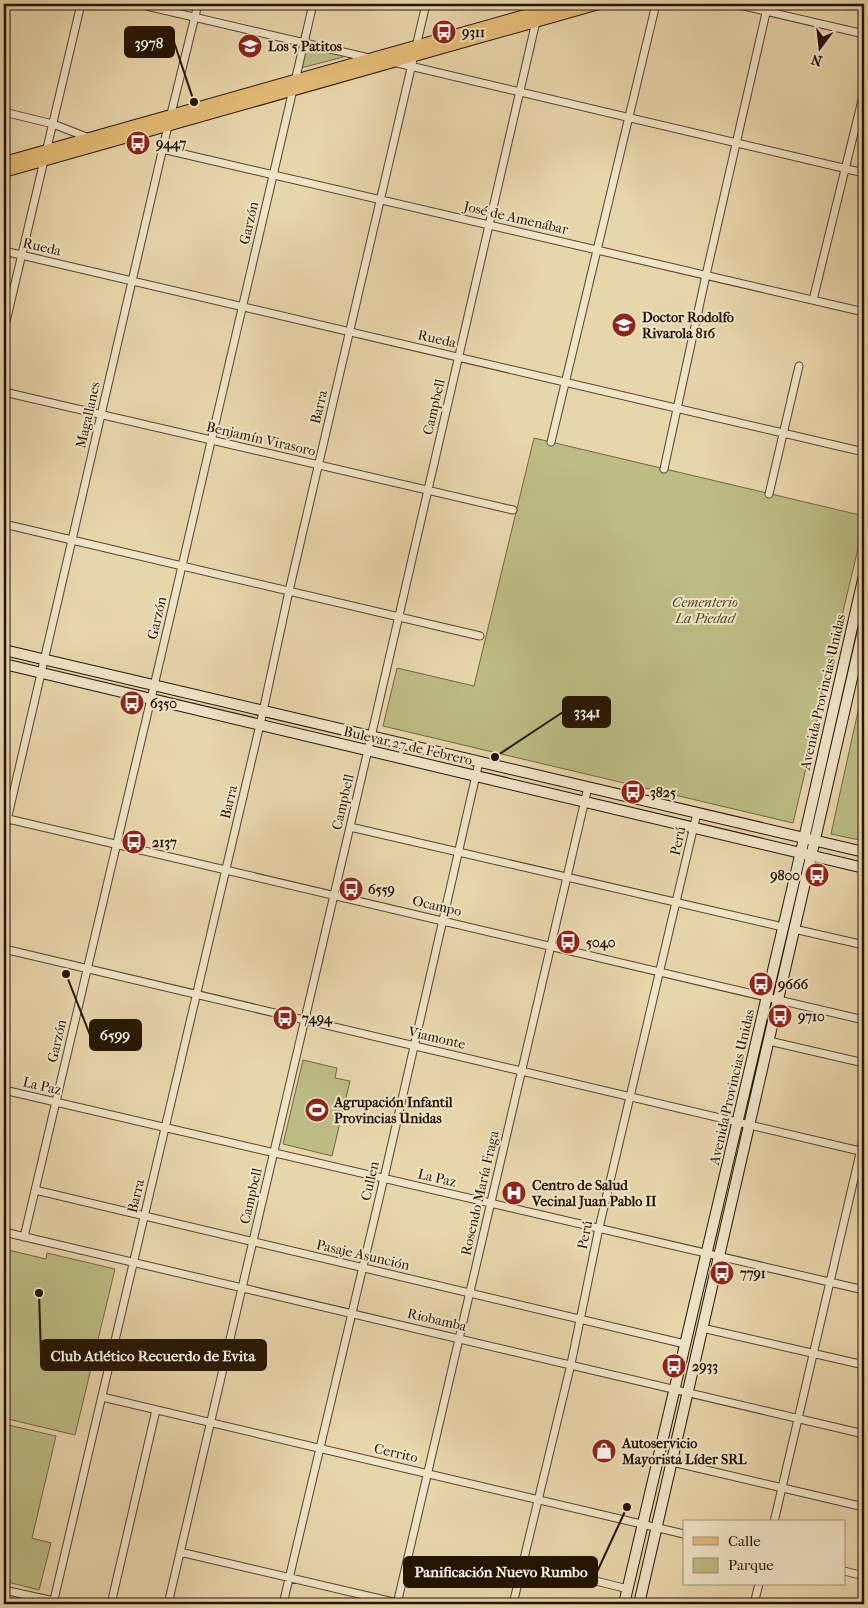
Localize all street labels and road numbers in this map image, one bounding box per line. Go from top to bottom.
street label: José de Amenábar [461,197,570,238]
street label: Garzón [236,200,262,246]
street label: Rueda [21,234,63,260]
street label: Rueda [416,326,458,352]
street label: Campbell [419,377,449,437]
street label: Magallanes [72,380,104,450]
street label: Barra [307,388,331,425]
street label: Benjamín Virasoro [205,418,317,460]
street label: Garzón [144,595,170,641]
street label: Avenida Provincias Unidas [797,612,849,773]
street label: Bulevar 27 de Febrero [342,723,474,769]
street label: Campbell [328,772,358,832]
street label: Barra [217,783,241,820]
street label: Perú [666,825,690,857]
street label: Ocampo [411,892,463,920]
street label: Avenida Provincias Unidas [706,1007,758,1168]
street label: Garzón [44,1018,70,1064]
street label: Viamonte [406,1023,467,1053]
street label: La Paz [21,1073,63,1099]
street label: Rosendo María Fraga [457,1128,503,1257]
street label: Cullen [357,1160,383,1202]
street label: La Paz [416,1165,458,1191]
street label: Campbell [236,1166,266,1226]
street label: Barra [124,1177,148,1214]
street label: Perú [574,1219,596,1251]
street label: Pasaje Asunción [315,1236,411,1274]
street label: Riobamba [406,1305,469,1335]
street label: Cerrito [372,1440,420,1466]

